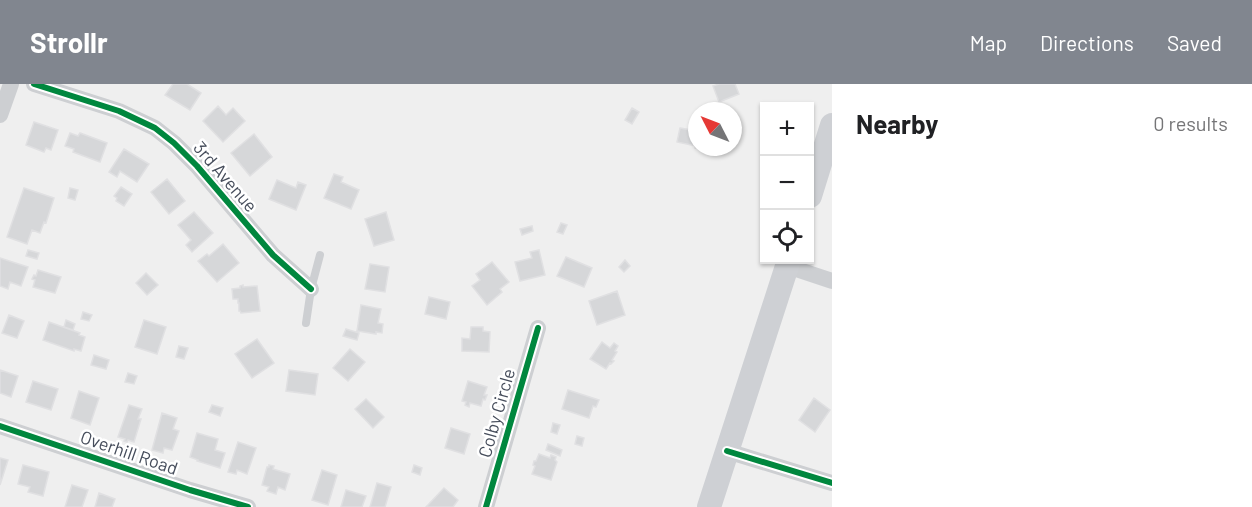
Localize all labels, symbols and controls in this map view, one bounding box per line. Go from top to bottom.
text: Strollr [30,25,108,59]
text: Map [970,30,1007,55]
text: Directions [1040,30,1134,55]
text: Saved [1167,30,1222,55]
north arrow [688,102,742,156]
map controls [760,102,814,264]
button: + [760,102,814,156]
text: Nearby [856,108,938,139]
text: 0 results [1153,111,1228,135]
street label: 3rd Avenue [189,137,262,216]
button: − [760,156,814,210]
button: locate [760,210,814,264]
street label: Colby Circle [473,366,519,460]
street label: Overhill Road [78,425,181,479]

